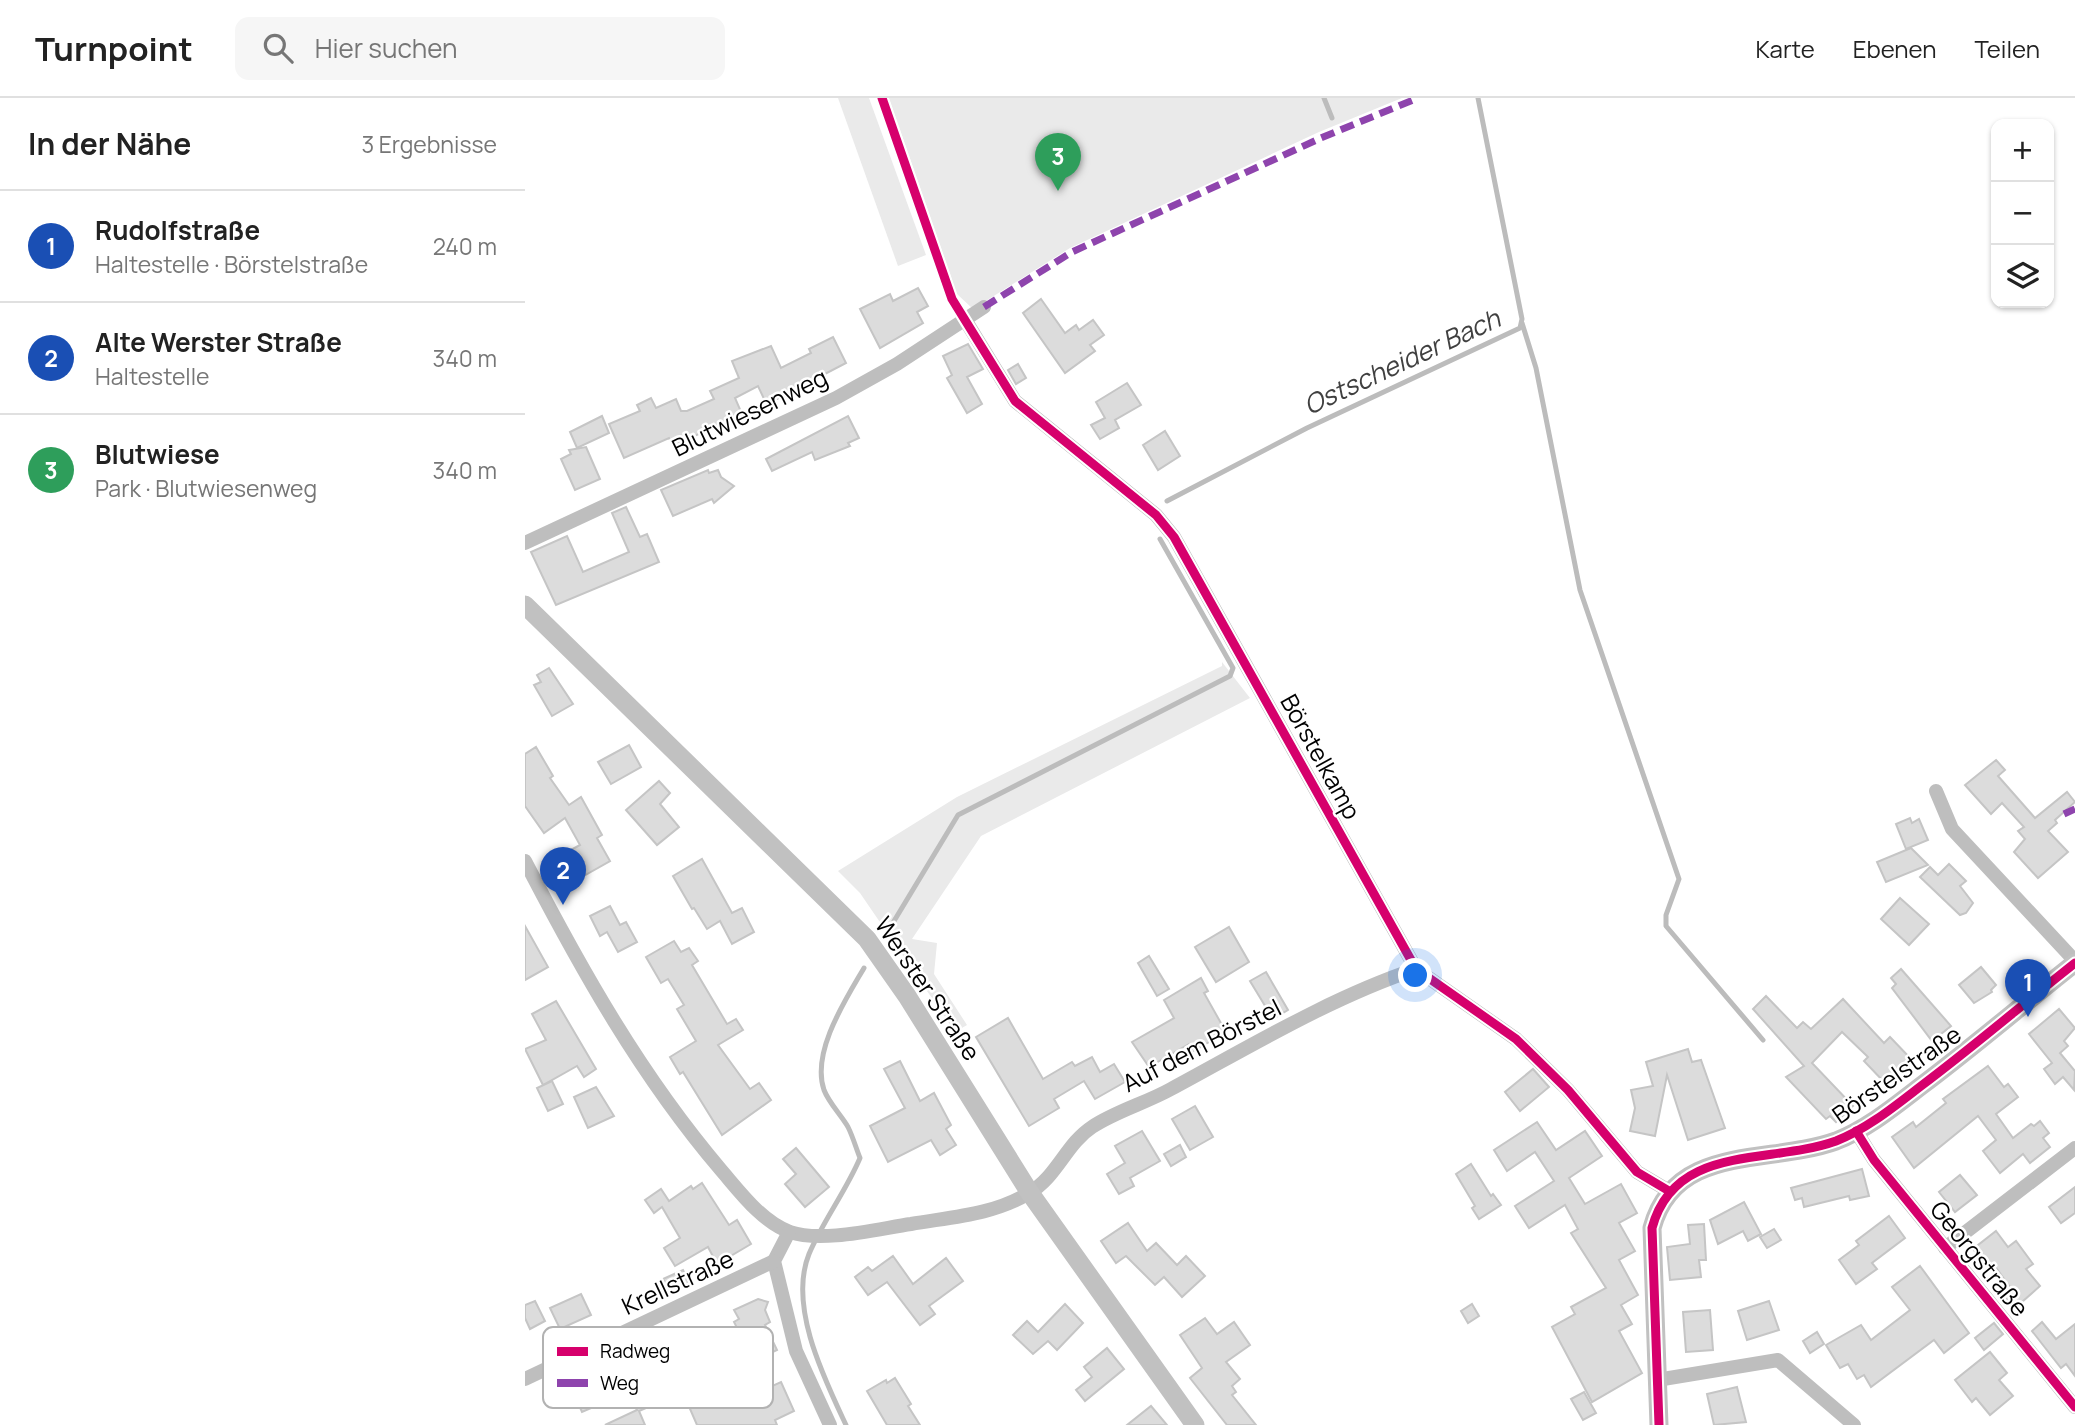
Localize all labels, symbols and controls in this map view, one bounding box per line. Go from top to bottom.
search box [235,17,725,80]
text: Turnpoint [35,26,193,71]
icon: search [259,29,297,67]
text: Hier suchen [315,30,458,66]
text: Karte [1755,32,1815,65]
text: Ebenen [1853,32,1936,65]
text: Teilen [1974,32,2040,65]
map controls [1991,119,2054,308]
button: + [1991,119,2054,182]
text: In der Nähe [28,123,191,164]
text: 3 Ergebnisse [361,128,497,160]
pin: 3 [1035,133,1081,191]
button: − [1991,182,2054,245]
text: Rudolfstraße [95,212,260,248]
text: 1 [46,230,56,262]
text: 240 m [433,230,497,262]
button: layers [1991,245,2054,308]
text: Haltestelle · Börstelstraße [95,248,368,280]
water label: Ostscheider Bach [1297,299,1507,422]
text: Alte Werster Straße [95,324,342,360]
text: 2 [44,342,58,374]
text: 340 m [433,342,497,374]
text: Haltestelle [95,360,210,392]
street label: Blutwiesenweg [666,360,832,464]
text: Blutwiese [95,436,220,472]
text: 3 [44,454,58,486]
text: 340 m [433,454,497,486]
text: Park · Blutwiesenweg [95,472,317,504]
street label: Börstelkamp [1273,688,1369,825]
pin: 2 [540,847,586,905]
street label: Werster Straße [868,910,989,1067]
your location [1398,958,1432,992]
pin: 1 [2005,959,2051,1017]
street label: Auf dem Börstel [1116,990,1286,1099]
street label: Börstelstraße [1825,1017,1967,1130]
street label: Georgstraße [1923,1193,2037,1323]
street label: Krellstraße [616,1241,739,1322]
legend [543,1327,773,1408]
text: Radweg [600,1338,670,1364]
text: Weg [600,1370,639,1396]

